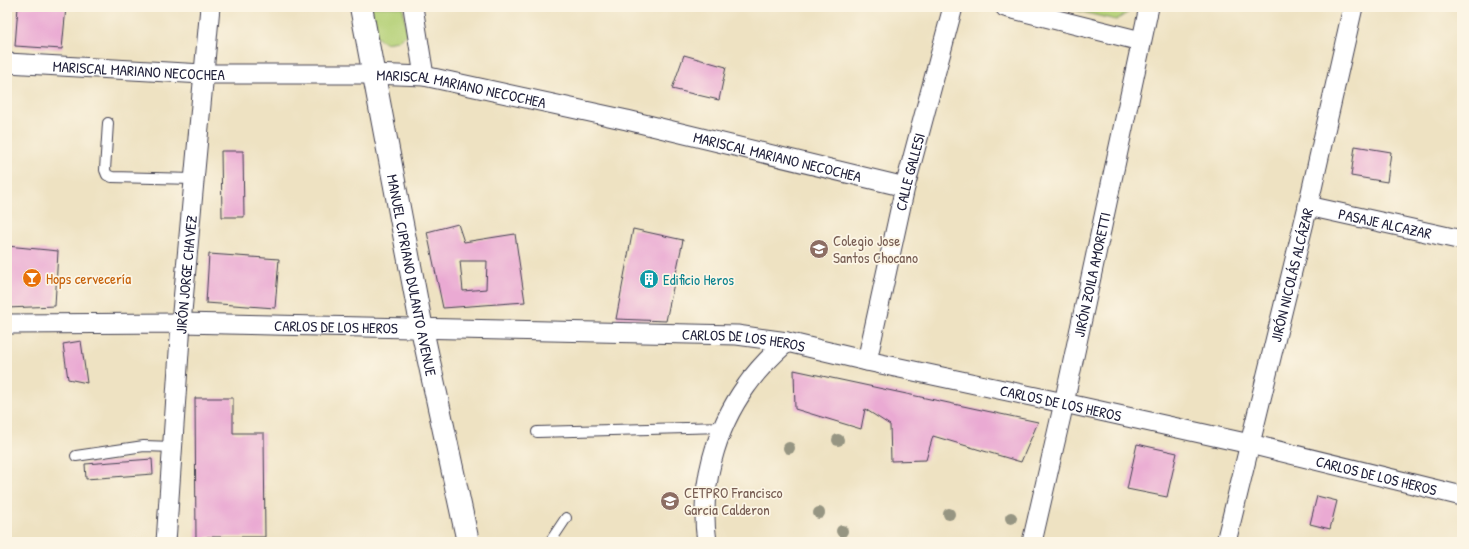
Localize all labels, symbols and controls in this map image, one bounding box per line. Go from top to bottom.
street label: MARISCAL MARIANO NECOCHEA [52,55,225,85]
street label: MARISCAL MARIANO NECOCHEA [376,64,549,113]
street label: MARISCAL MARIANO NECOCHEA [691,126,864,187]
street label: CALLE GALLESI [890,130,930,213]
street label: MANUEL CIPRIANO DULANTO AVENUE [382,173,442,378]
street label: PASAJE ALCAZAR [1337,203,1434,244]
street label: JIRÓN NICOLÁS ALCÁZAR [1265,205,1318,344]
street label: JIRÓN ZOILA AMORETTI [1068,210,1115,339]
street label: JIRÓN JORGE CHAVEZ [170,214,201,335]
place label: Colegio Jose Santos Chocano [833,230,918,268]
school or university icon: Colegio Jose Santos Chocano [808,238,830,260]
bar icon: Hops cervecería [21,267,43,289]
place label: Hops cervecería [46,268,131,289]
building icon: Edificio Heros [638,268,660,290]
place label: Edificio Heros [663,269,734,290]
street label: CARLOS DE LOS HEROS [274,315,398,338]
street label: CARLOS DE LOS HEROS [682,323,807,356]
street label: CARLOS DE LOS HEROS [998,379,1124,426]
street label: CARLOS DE LOS HEROS [1314,450,1439,500]
place label: CETPRO Francisco Garcia Calderon [684,482,783,520]
school or university icon: CETPRO Francisco Garcia Calderon [659,490,681,512]

